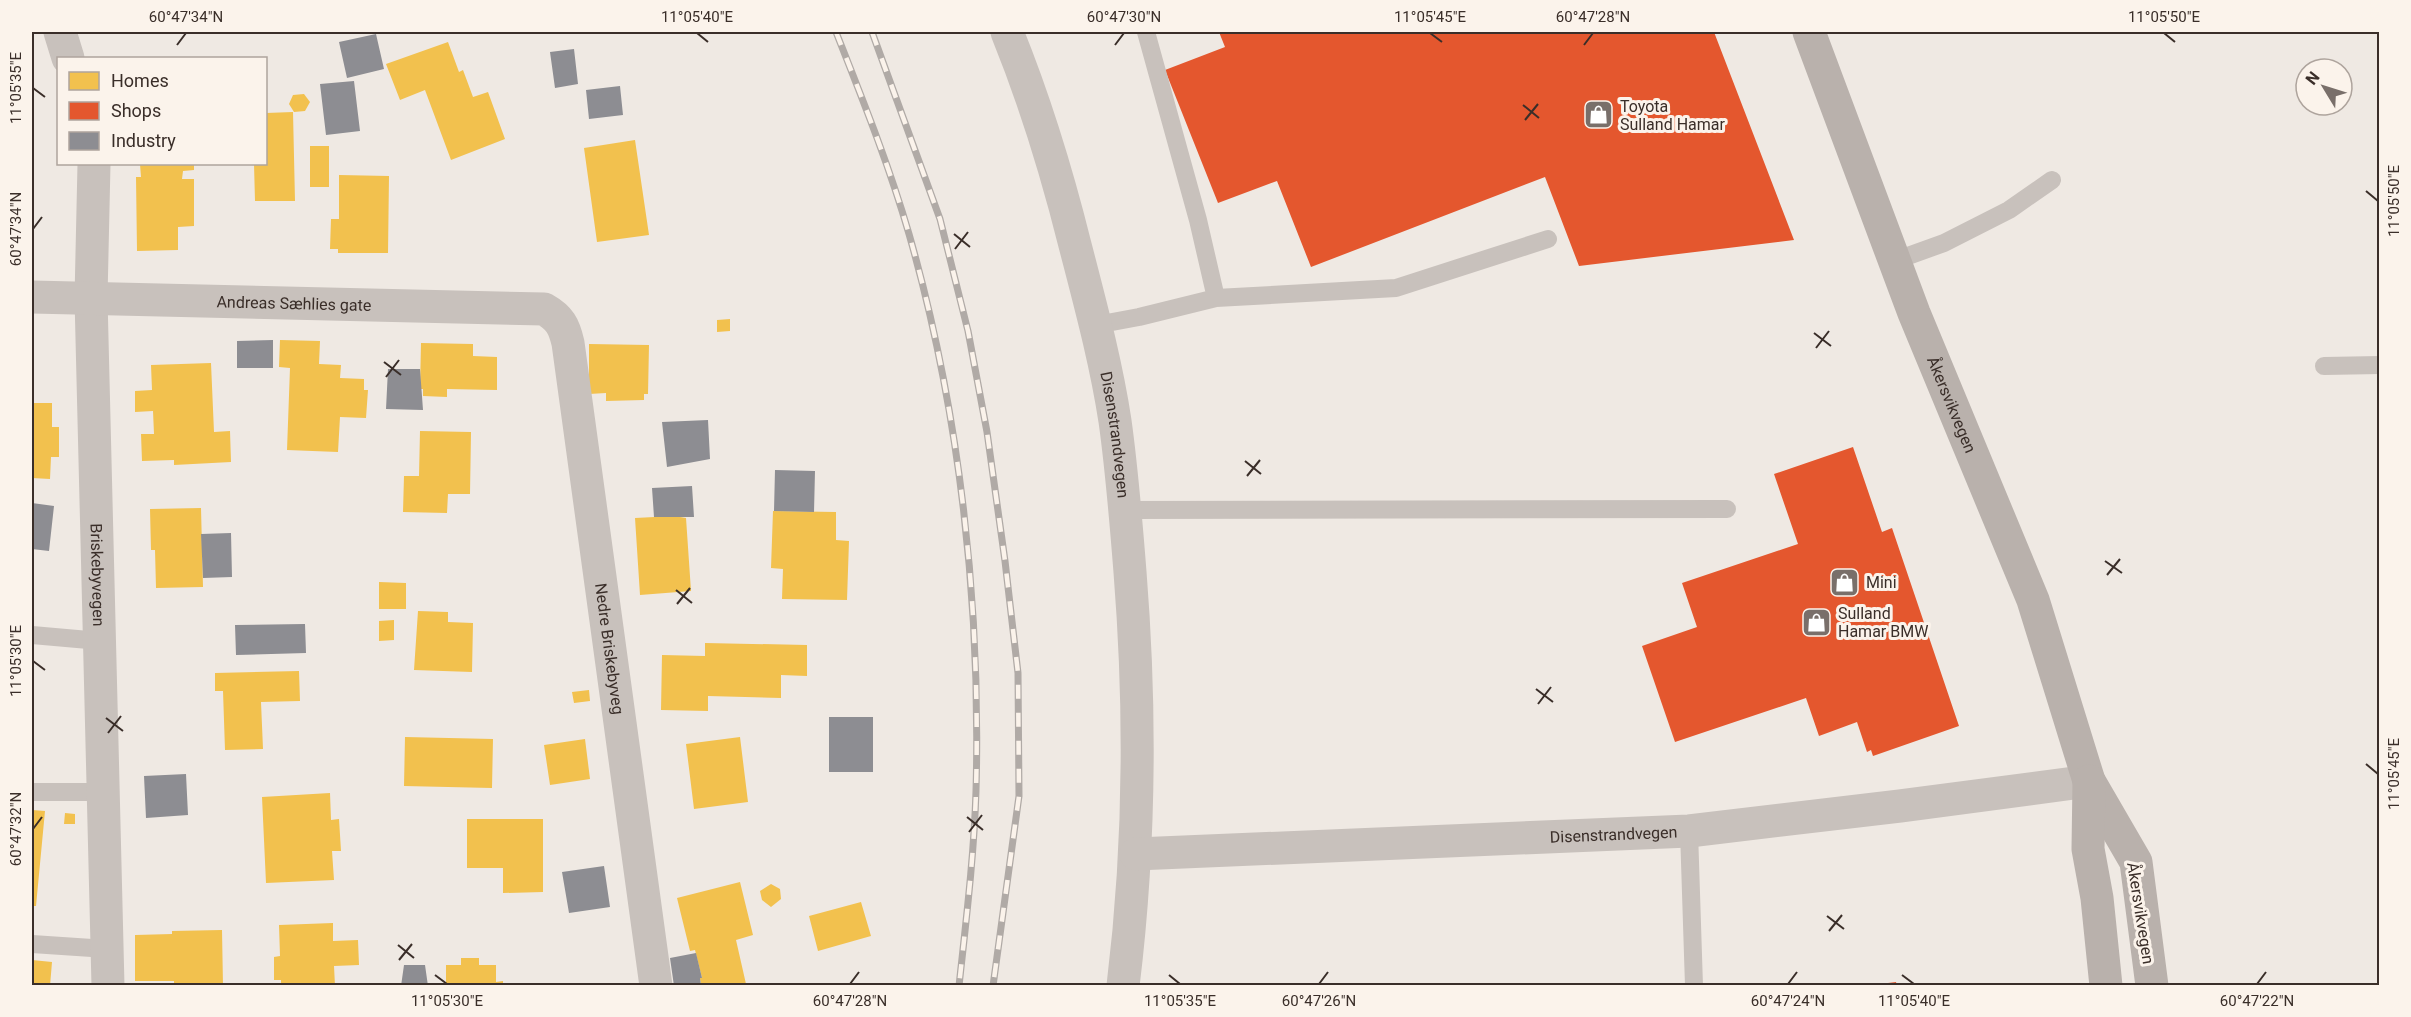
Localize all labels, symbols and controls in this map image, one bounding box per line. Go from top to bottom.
text: 60°47'34"N [149,8,223,26]
text: 11°05'40"E [661,8,734,26]
text: 60°47'30"N [1087,8,1161,26]
text: 11°05'45"E [1394,8,1467,26]
text: 60°47'28"N [1556,8,1630,26]
text: 11°05'50"E [2128,8,2201,26]
text: 11°05'35"E [7,51,25,124]
legend [57,57,267,165]
north arrow [2294,57,2354,117]
text: N [2302,68,2324,88]
text: Homes [111,70,169,91]
place label: Toyota Sulland Hamar [1620,97,1725,134]
shop icon: Toyota Sulland Hamar [1583,99,1615,131]
text: Shops [111,100,161,121]
text: Industry [111,130,176,151]
text: 11°05'50"E [2385,164,2403,237]
text: 60°47'34"N [7,192,25,266]
street label: Andreas Sæhlies gate [216,292,371,315]
street label: Åkersvikvegen [1923,353,1980,456]
street label: Disenstrandvegen [1096,370,1133,499]
street label: Briskebyvegen [87,523,108,627]
shop icon: Mini [1829,566,1861,598]
place label: Mini [1866,573,1897,592]
street label: Nedre Briskebyveg [591,582,628,716]
place label: Sulland Hamar BMW [1838,604,1928,641]
shop icon: Sulland Hamar BMW [1801,606,1833,638]
text: 11°05'30"E [7,624,25,697]
text: 11°05'45"E [2385,737,2403,810]
text: 60°47'32"N [7,792,25,866]
street label: Disenstrandvegen [1549,822,1678,847]
street label: Åkersvikvegen [2123,861,2159,965]
text: 11°05'30"E [411,992,484,1010]
text: 60°47'28"N [813,992,887,1010]
text: 11°05'35"E [1144,992,1217,1010]
text: 60°47'26"N [1282,992,1356,1010]
text: 60°47'24"N [1751,992,1825,1010]
text: 11°05'40"E [1878,992,1951,1010]
text: 60°47'22"N [2220,992,2294,1010]

